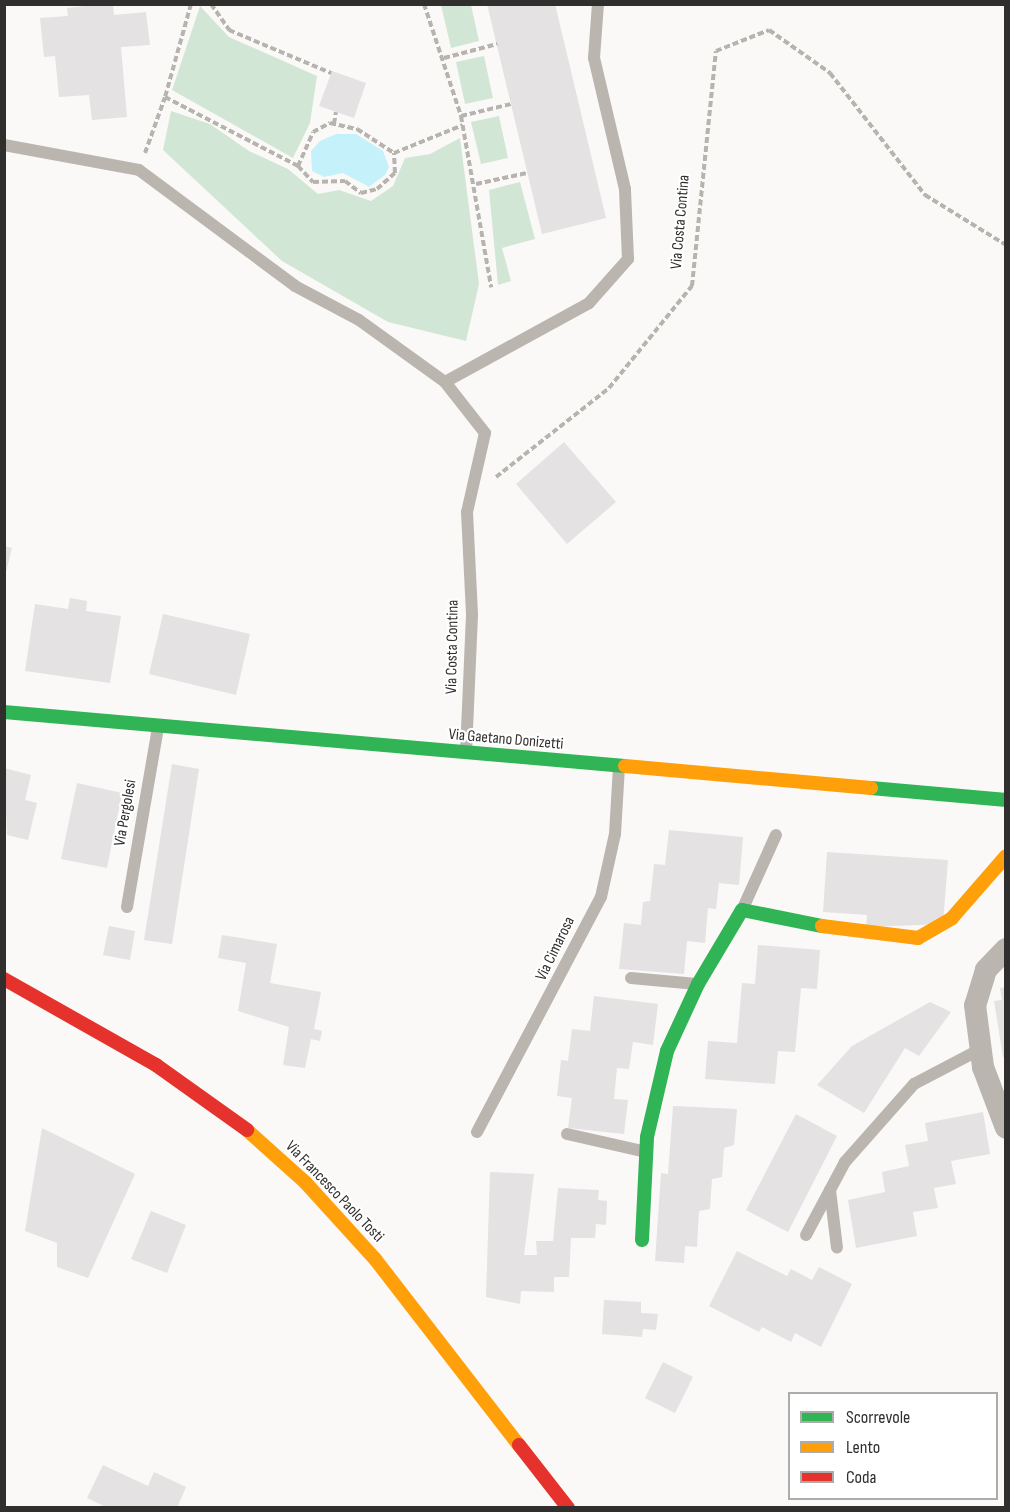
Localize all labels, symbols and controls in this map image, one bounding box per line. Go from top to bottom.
street label: Via Costa Contina [667,174,695,270]
street label: Via Costa Contina [443,600,463,694]
street label: Via Gaetano Donizetti [448,725,564,755]
street label: Via Pergolesi [111,778,141,848]
street label: Via Cimarosa [532,914,580,984]
street label: Via Francesco Paolo Tosti [281,1137,387,1247]
legend [788,1392,998,1500]
text: Scorrevole [846,1407,910,1428]
text: Lento [846,1437,880,1458]
text: Coda [846,1467,876,1488]

